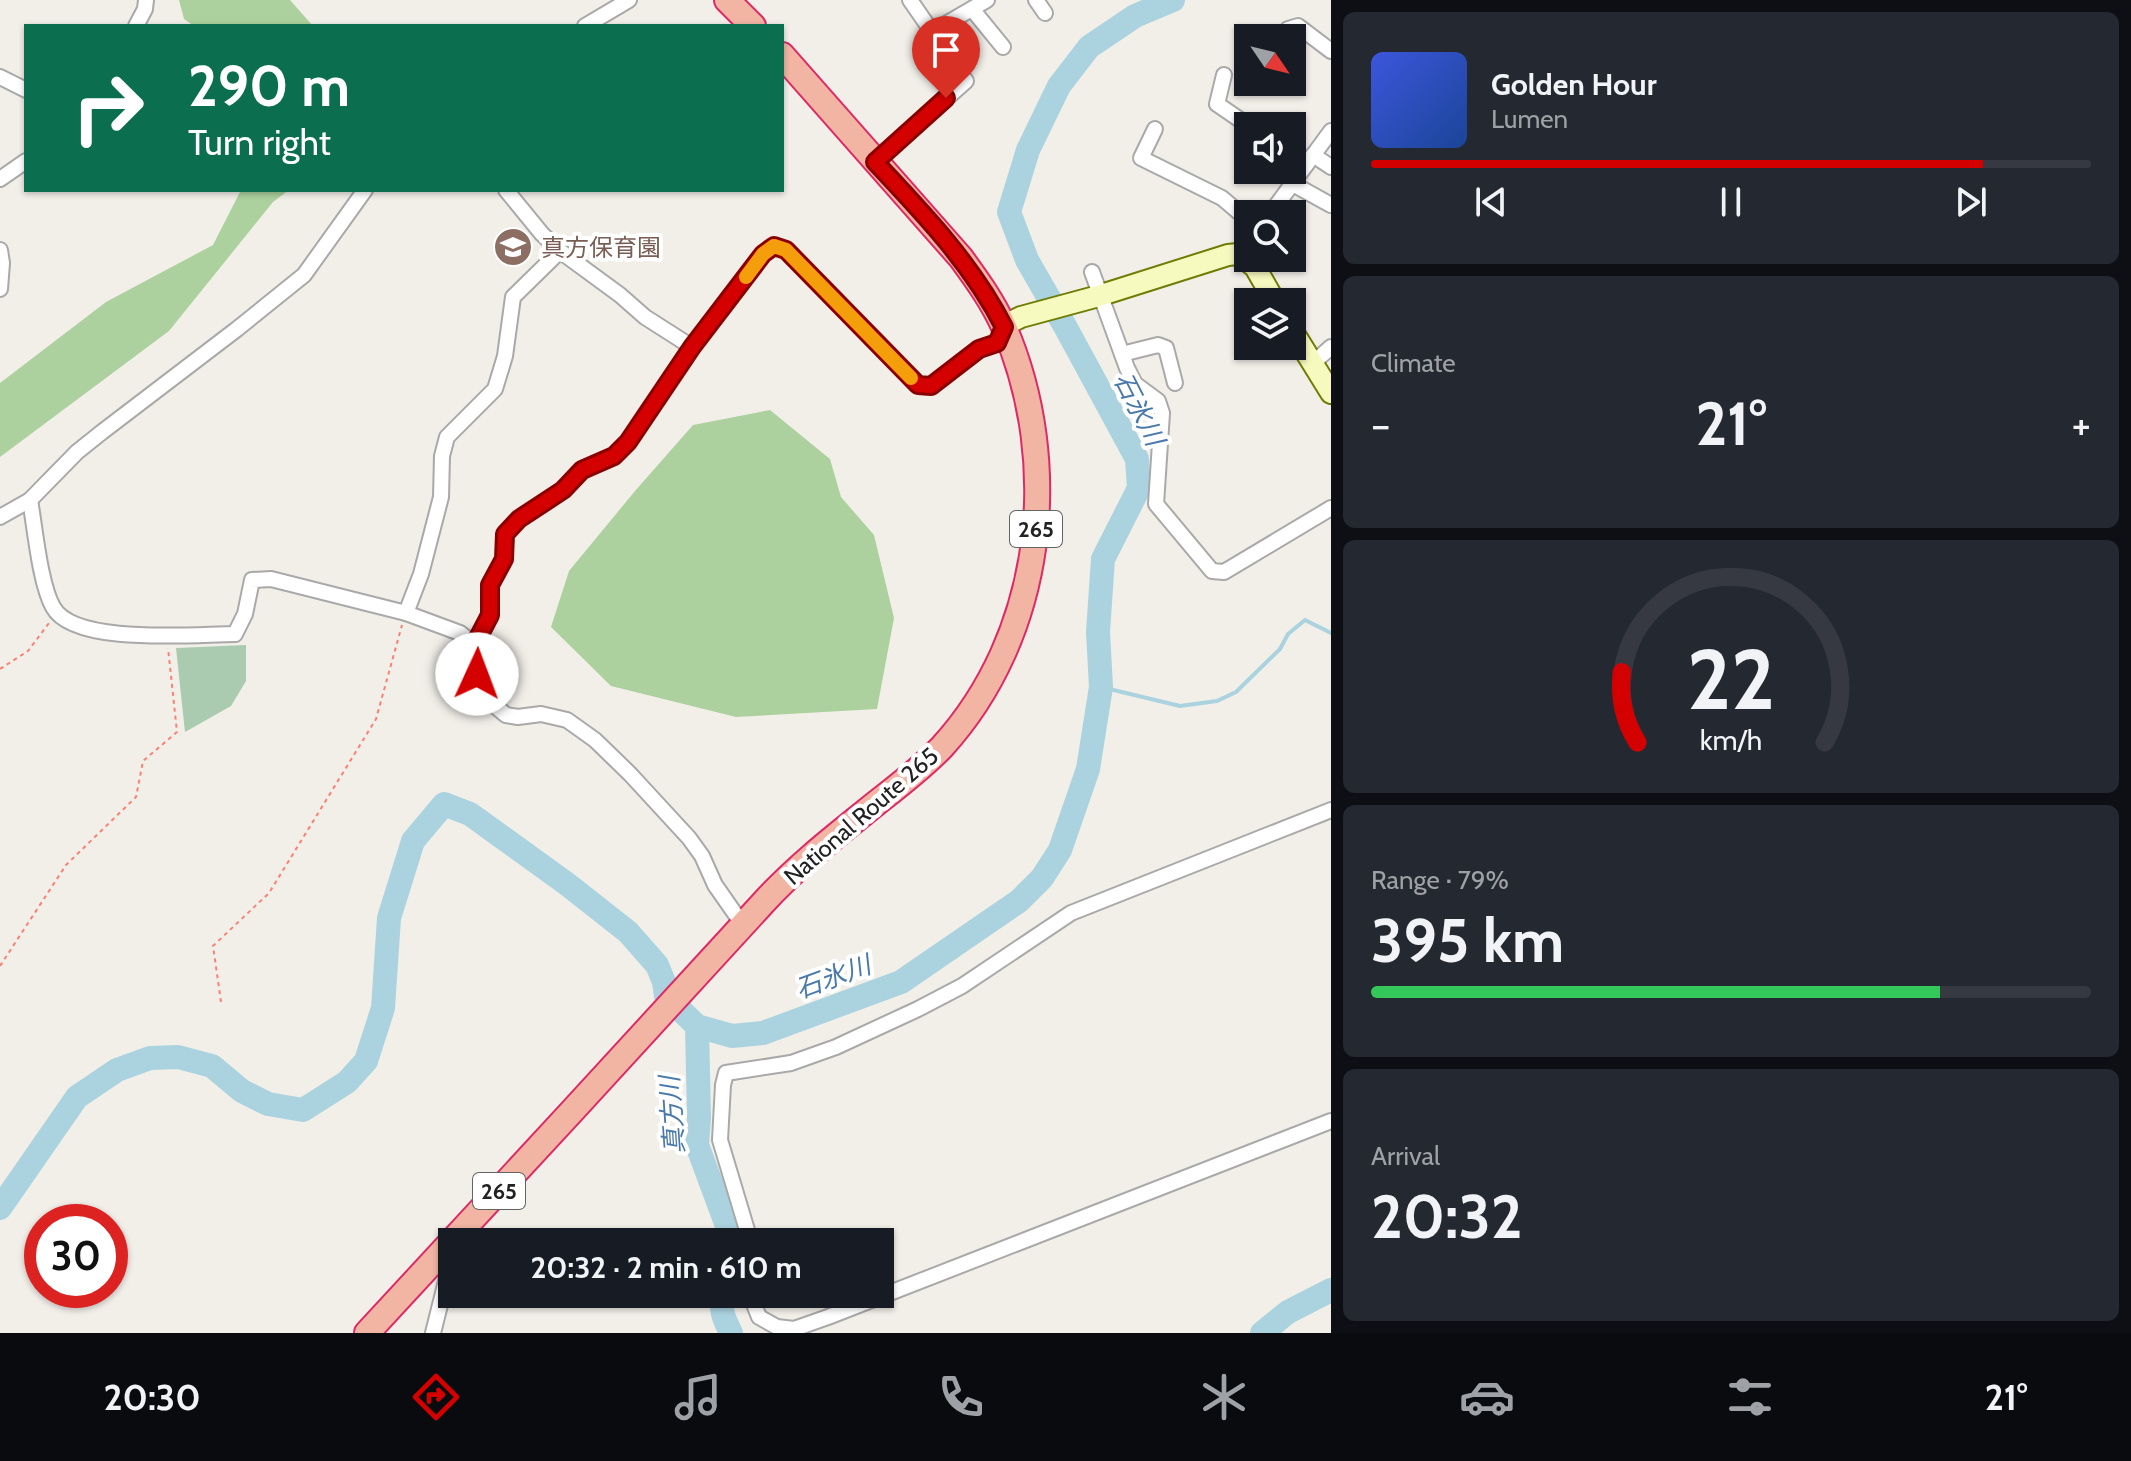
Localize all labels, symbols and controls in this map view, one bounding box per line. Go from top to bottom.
pin [912,16,980,98]
north arrow [1234,24,1306,96]
map controls [1234,24,1306,360]
icon: arrive [924,28,968,72]
text: 290 m [188,52,350,120]
icon: right [56,56,160,160]
text: Golden Hour [1491,66,1657,103]
text: Lumen [1491,103,1568,135]
button: sound [1234,112,1306,184]
text: Turn right [188,120,331,164]
icon: previous [1469,180,1513,224]
icon: pause [1709,180,1753,224]
icon: next [1949,180,1993,224]
button: search [1234,200,1306,272]
school or university icon: 真方保育園 [492,226,534,268]
place label: 真方保育園 [541,233,661,262]
button: layers [1234,288,1306,360]
text: Climate [1371,347,1456,379]
water label: 石氷川 [1107,367,1172,454]
text: 21° [1695,387,1767,460]
text: − [1371,398,1390,451]
text: + [2072,398,2091,451]
road number: 265 [1010,511,1062,547]
text: 22 [1687,628,1775,729]
position arrow [435,632,519,716]
text: km/h [1700,722,1762,757]
street label: National Route 265 [778,741,944,891]
text: Range · 79% [1371,864,1509,896]
text: 395 km [1371,904,1564,977]
water label: 石氷川 [791,948,878,1005]
water label: 真方川 [653,1072,691,1155]
text: Arrival [1371,1140,1440,1172]
road number: 265 [473,1173,525,1209]
text: 20:32 [1371,1180,1523,1253]
speed limit sign: 30 [24,1204,128,1308]
text: 20:32 · 2 min · 610 m [530,1249,802,1286]
icon: directions [408,1369,464,1425]
icon: music [670,1369,726,1425]
icon: phone [933,1369,989,1425]
icon: climate [1196,1369,1252,1425]
icon: car [1459,1369,1515,1425]
icon: filters [1722,1369,1778,1425]
text: 20:30 [103,1375,201,1419]
text: 21° [1985,1375,2027,1419]

